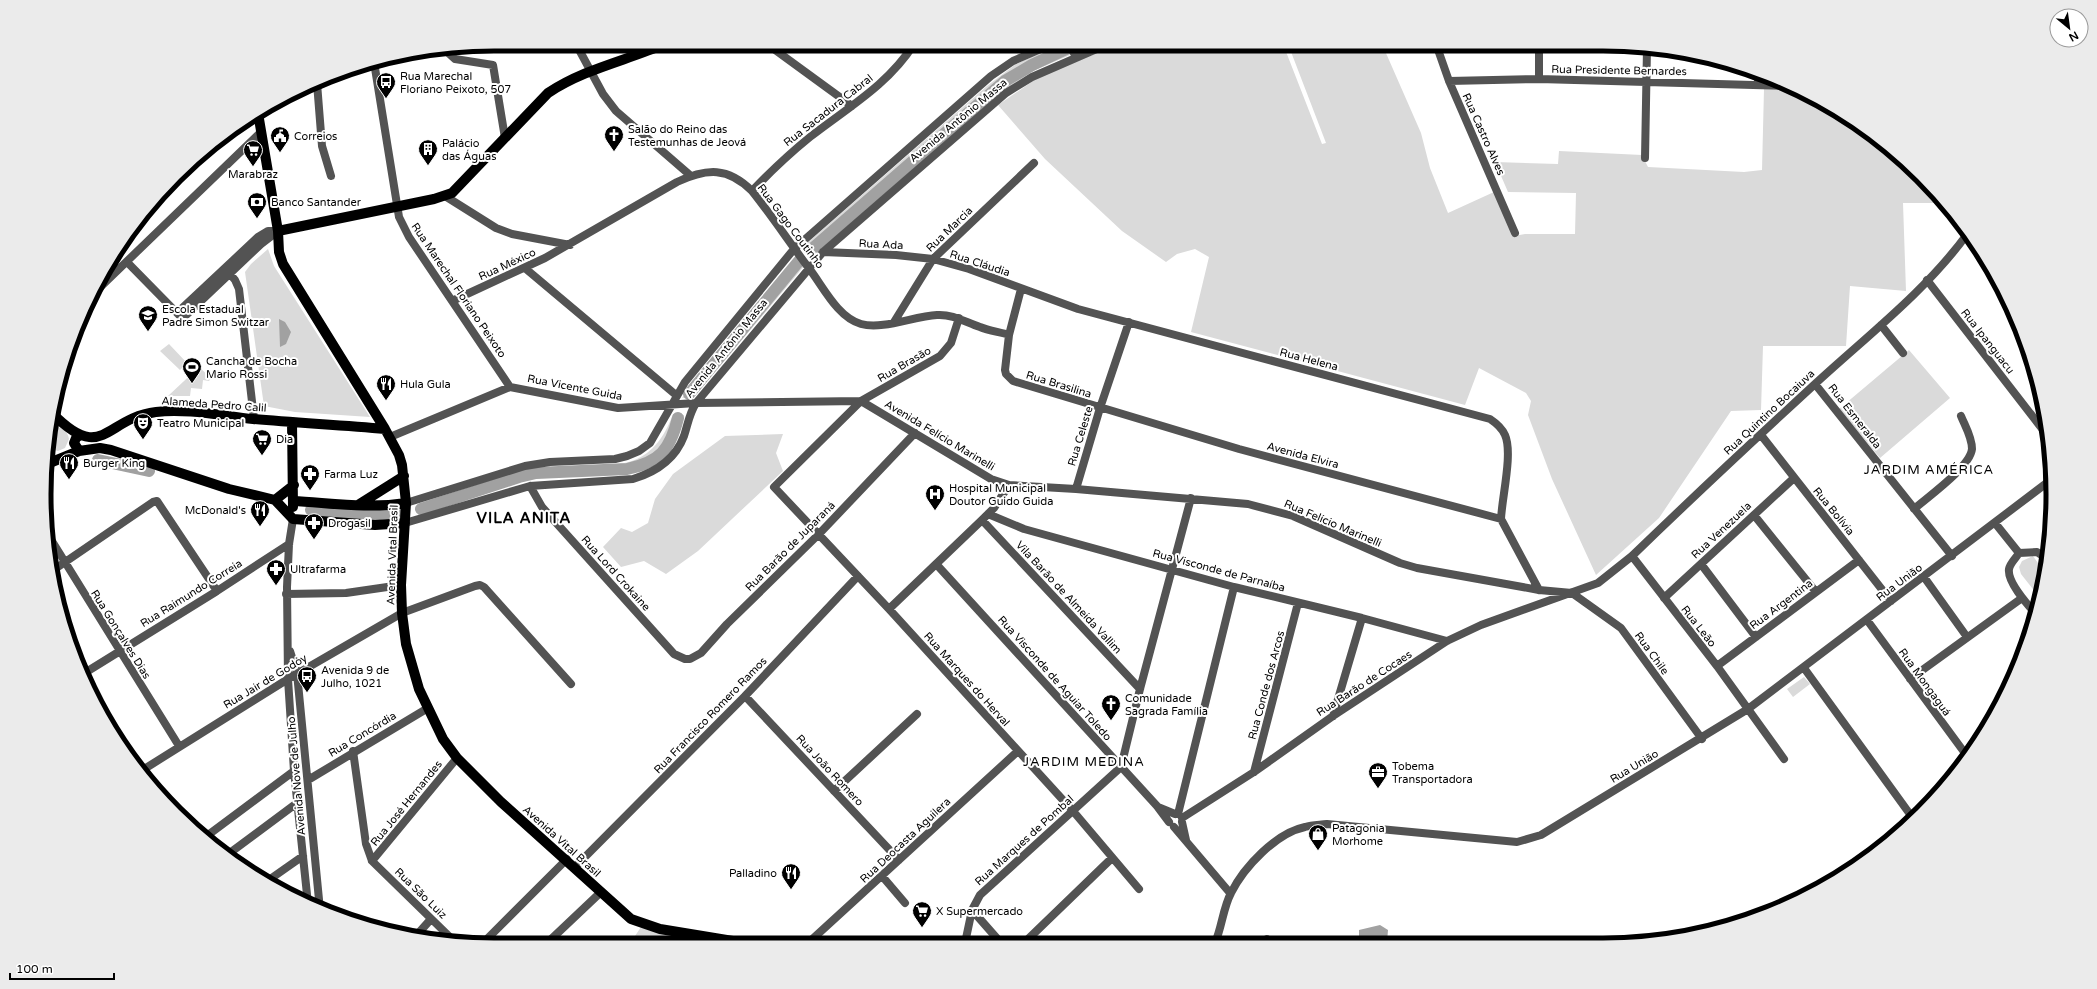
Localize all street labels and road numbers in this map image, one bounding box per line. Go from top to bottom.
street label: Rua Presidente Bernardes [1551,63,1687,78]
street label: Rua Sacadura Cabral [781,72,875,149]
street label: Avenida Antônio Massa [907,76,1010,165]
street label: Rua Castro Alves [1460,91,1507,177]
street label: Rua Gago Coutinho [755,181,827,271]
street label: Rua Marcia [924,204,975,255]
street label: Rua Marechal Floriano Peixoto [408,220,509,360]
street label: Rua Ada [858,237,904,252]
street label: Rua México [477,245,538,283]
street label: Rua Cláudia [948,248,1012,279]
street label: Avenida Antônio Massa [683,296,770,400]
street label: Rua Ipanguacu [1958,306,2017,376]
street label: Rua Brasão [875,344,934,385]
street label: Rua Helena [1278,345,1339,373]
street label: Rua Quintino Bocaiuva [1721,367,1817,458]
street label: Rua Brasilina [1024,368,1093,401]
street label: Rua Vicente Guida [526,372,624,403]
street label: Rua Esmeralda [1825,381,1884,451]
street label: Alameda Pedro Calil [161,394,267,415]
street label: Avenida Felício Marinelli [882,397,997,474]
street label: Rua Celeste [1065,405,1096,468]
street label: Avenida Elvira [1265,440,1340,471]
street label: Rua Bolívia [1810,485,1857,538]
street label: Rua Felício Marinelli [1282,497,1383,550]
street label: Rua Barão de Juparaná [743,499,838,594]
street label: Rua Venezuela [1689,499,1754,561]
street label: Avenida Vital Brasil [384,505,401,605]
street label: Rua Lord Crokaine [579,533,653,614]
street label: Vila Barão de Almeida Vallim [1013,538,1124,656]
street label: Rua Visconde de Parnaíba [1151,547,1287,594]
street label: Rua Raimundo Correia [138,557,245,630]
street label: Rua União [1874,561,1925,604]
street label: Rua Argentina [1747,577,1815,632]
street label: Rua Gonçalves Dias [88,587,153,681]
street label: Rua Leão [1678,603,1719,650]
street label: Rua Visconde de Aguiar Toledo [995,613,1114,744]
street label: Rua Conde dos Arcos [1246,629,1287,741]
street label: Rua Chile [1632,629,1671,677]
street label: Rua Marques do Herval [921,630,1012,729]
street label: Rua Mongaguá [1896,646,1953,719]
street label: Rua Barão de Cocaes [1314,648,1414,719]
street label: Rua Jair de Godóy [221,651,309,712]
street label: Rua Francisco Romero Ramos [651,654,770,776]
street label: Rua Concórdia [326,709,399,760]
street label: Avenida Nove de Julho [285,716,308,836]
street label: Rua João Romero [793,732,866,809]
street label: Rua União [1608,747,1661,786]
street label: Rua José Hernandes [368,758,445,849]
street label: Rua Marques de Pombal [972,793,1076,888]
street label: Rua Deocasta Aguilera [857,795,953,886]
street label: Avenida Vital Brasil [520,803,603,880]
street label: Rua São Luiz [392,865,450,922]

